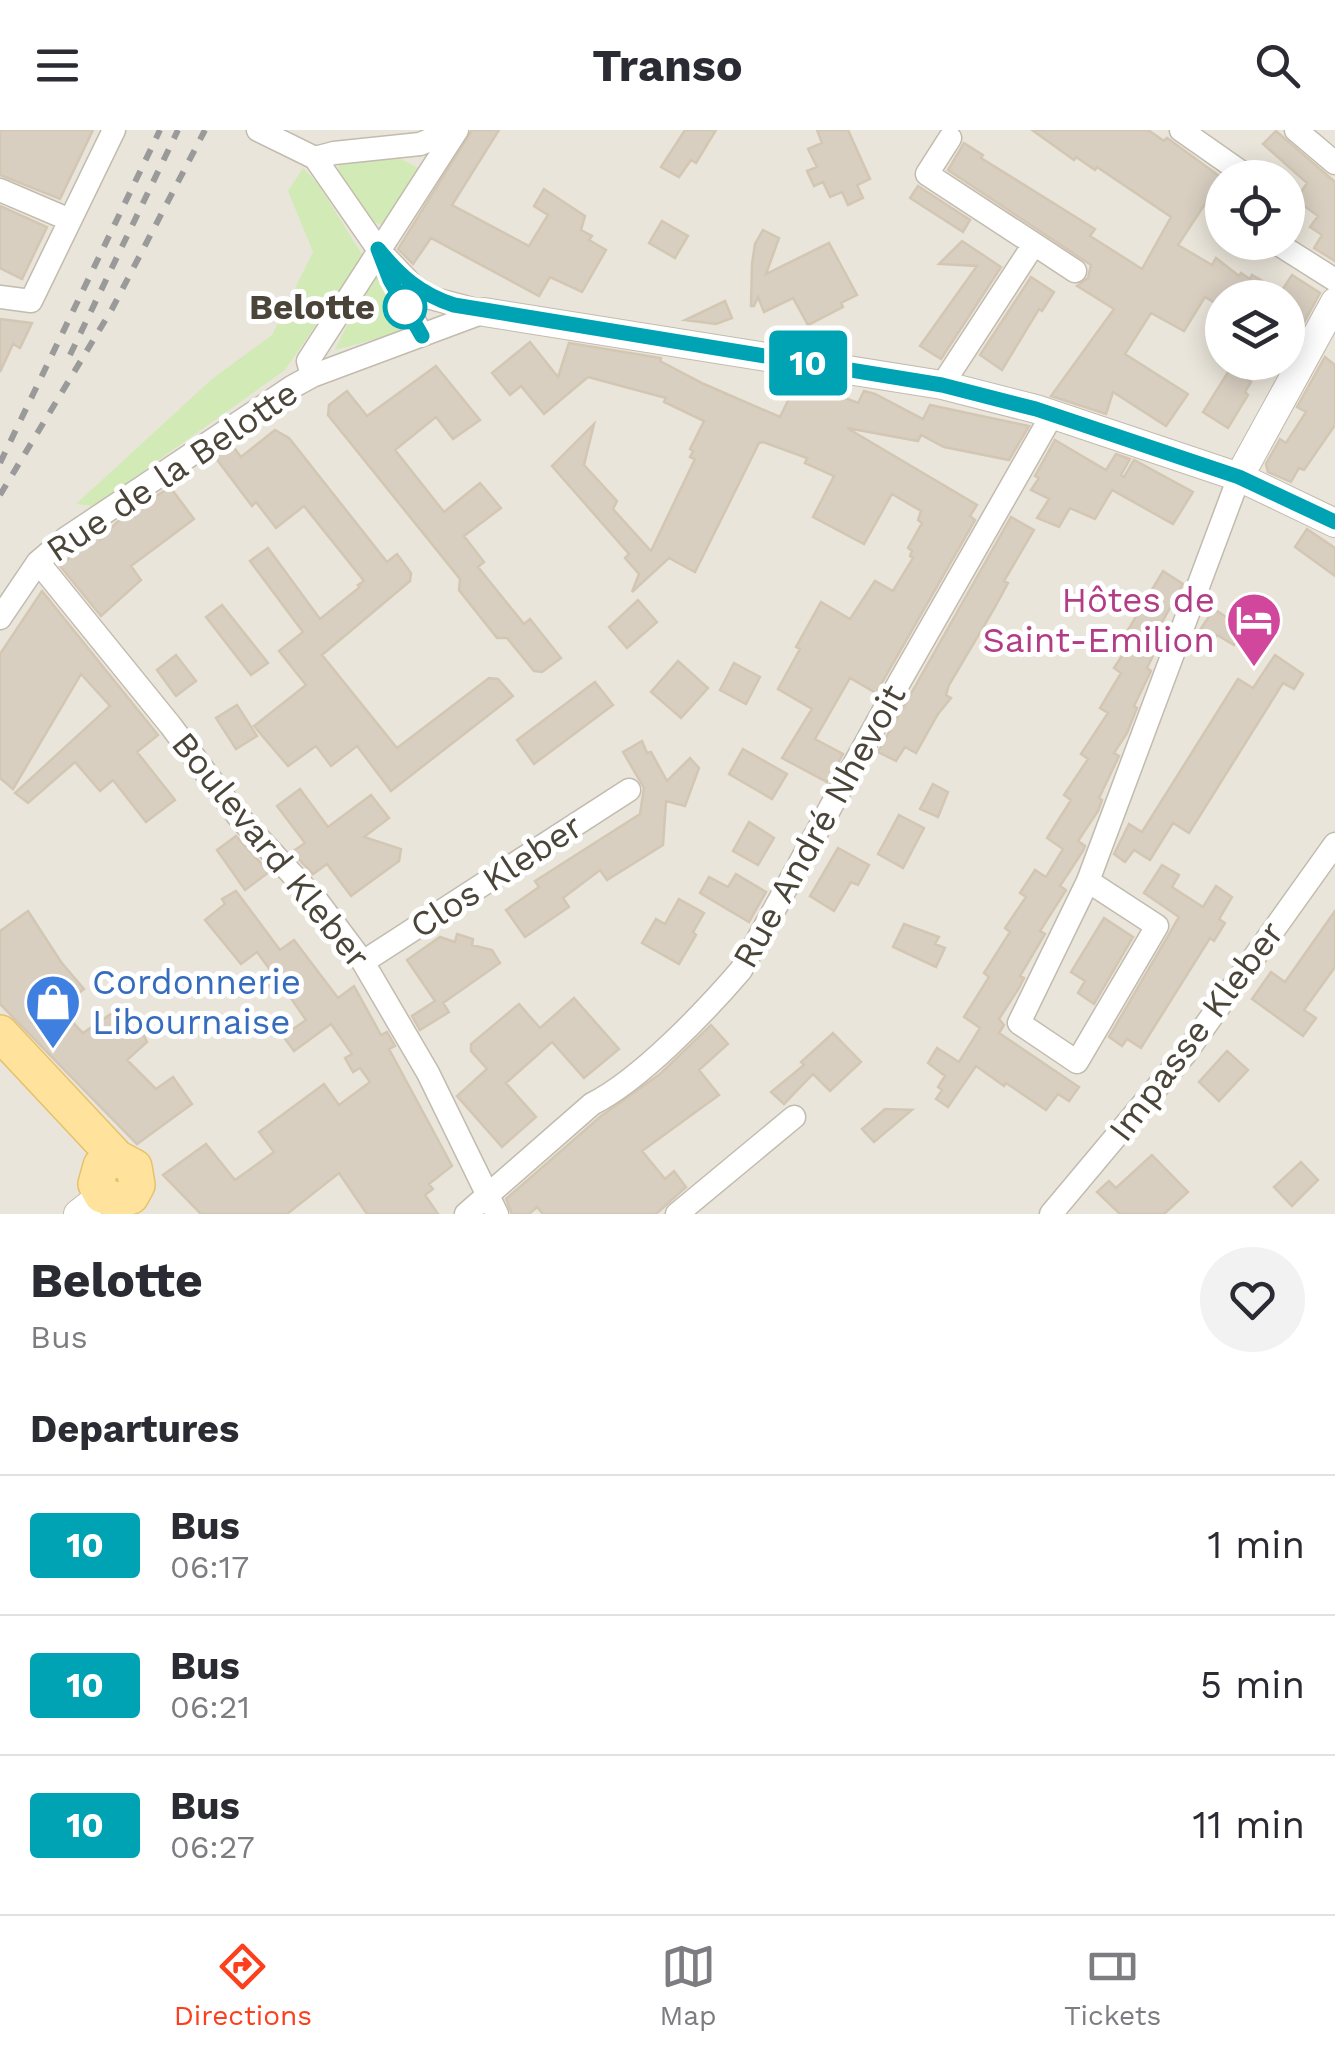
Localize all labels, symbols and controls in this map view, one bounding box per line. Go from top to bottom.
icon: menu [30,38,85,93]
icon: search [1250,38,1305,93]
text: Transo [592,39,743,92]
map controls [1205,160,1305,380]
button: locate [1205,160,1305,260]
button: layers [1205,280,1305,380]
place label: Belotte [249,286,375,328]
marker: Belotte [384,286,426,328]
line badge: 10 [763,330,853,396]
text: 10 [789,342,827,384]
street label: Rue de la Belotte [38,371,306,571]
place label: Hôtes de Saint-Emilion [983,579,1215,661]
hotel icon: Hôtes de Saint-Emilion [1224,590,1284,669]
street label: Rue André Nhevoit [724,677,915,975]
street label: Boulevard Kleber [163,724,379,976]
street label: Clos Kleber [402,805,590,947]
street label: Impasse Kleber [1100,913,1292,1149]
place label: Cordonnerie Libournaise [92,961,301,1043]
shop icon: Cordonnerie Libournaise [23,972,83,1051]
button: heart [1200,1247,1305,1352]
text: Belotte [30,1252,203,1309]
text: Bus [30,1318,88,1356]
text: Departures [30,1407,239,1451]
text: Bus [170,1504,240,1548]
text: 1 min [1207,1523,1305,1567]
text: 10 [66,1524,104,1566]
text: 06:17 [170,1548,249,1586]
text: Bus [170,1644,240,1688]
text: 5 min [1200,1663,1305,1707]
text: 10 [66,1664,104,1706]
text: 06:21 [170,1688,250,1726]
text: Bus [170,1784,240,1828]
text: 11 min [1193,1803,1305,1847]
text: 10 [66,1804,104,1846]
text: 06:27 [170,1828,255,1866]
tab: Directions [174,1939,312,2032]
tab: Map [660,1939,717,2032]
tab: Tickets [1064,1939,1161,2032]

